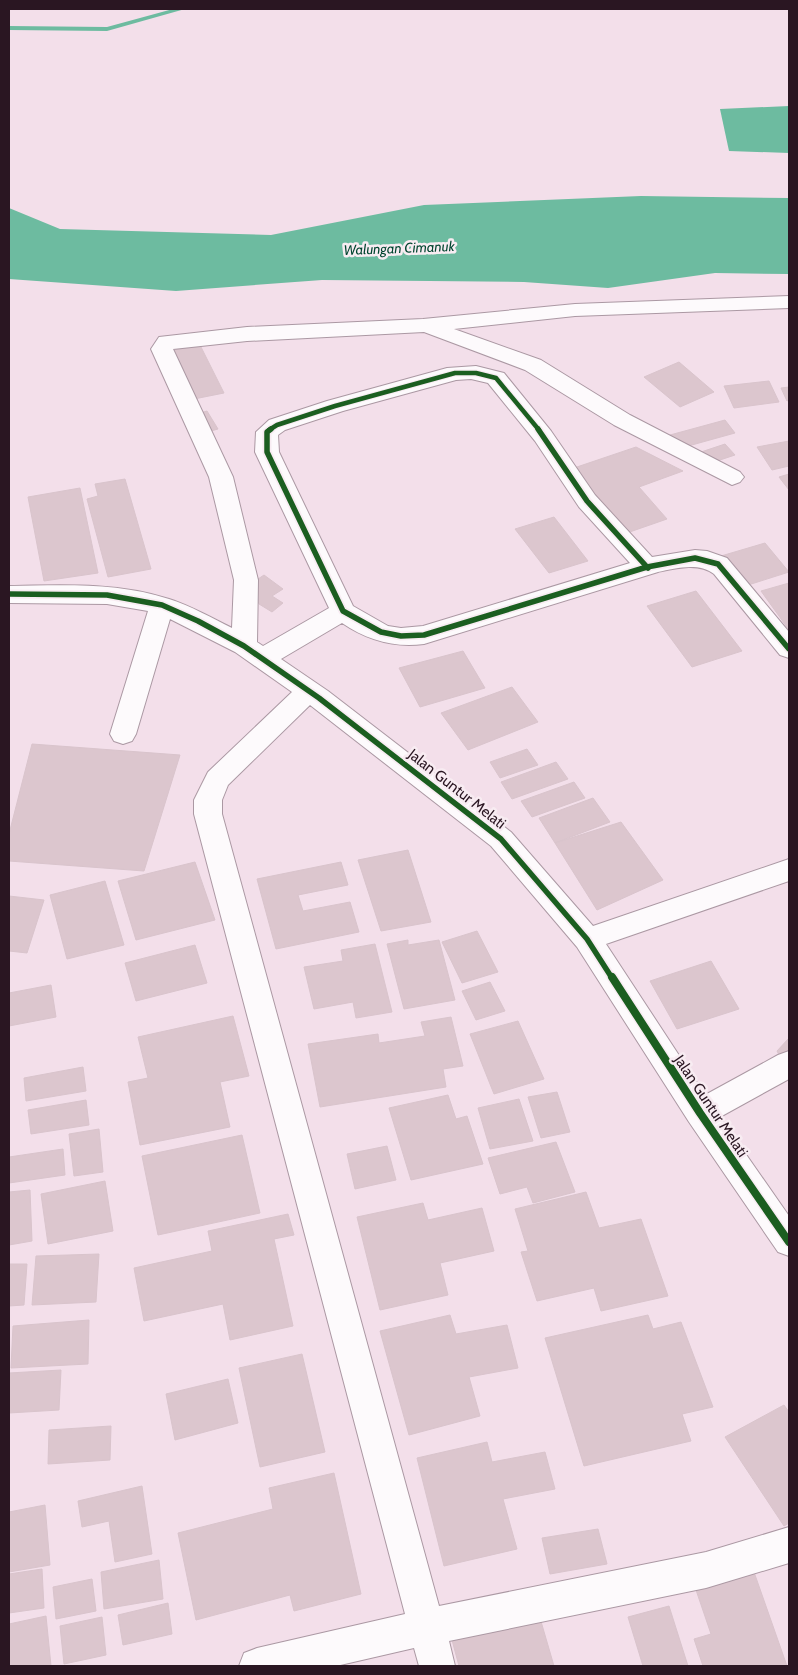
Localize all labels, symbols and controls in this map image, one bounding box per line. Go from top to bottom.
water label: Walungan Cimanuk [343,237,456,259]
street label: Jalan Guntur Melati [404,745,509,833]
street label: Jalan Guntur Melati [670,1051,752,1160]

